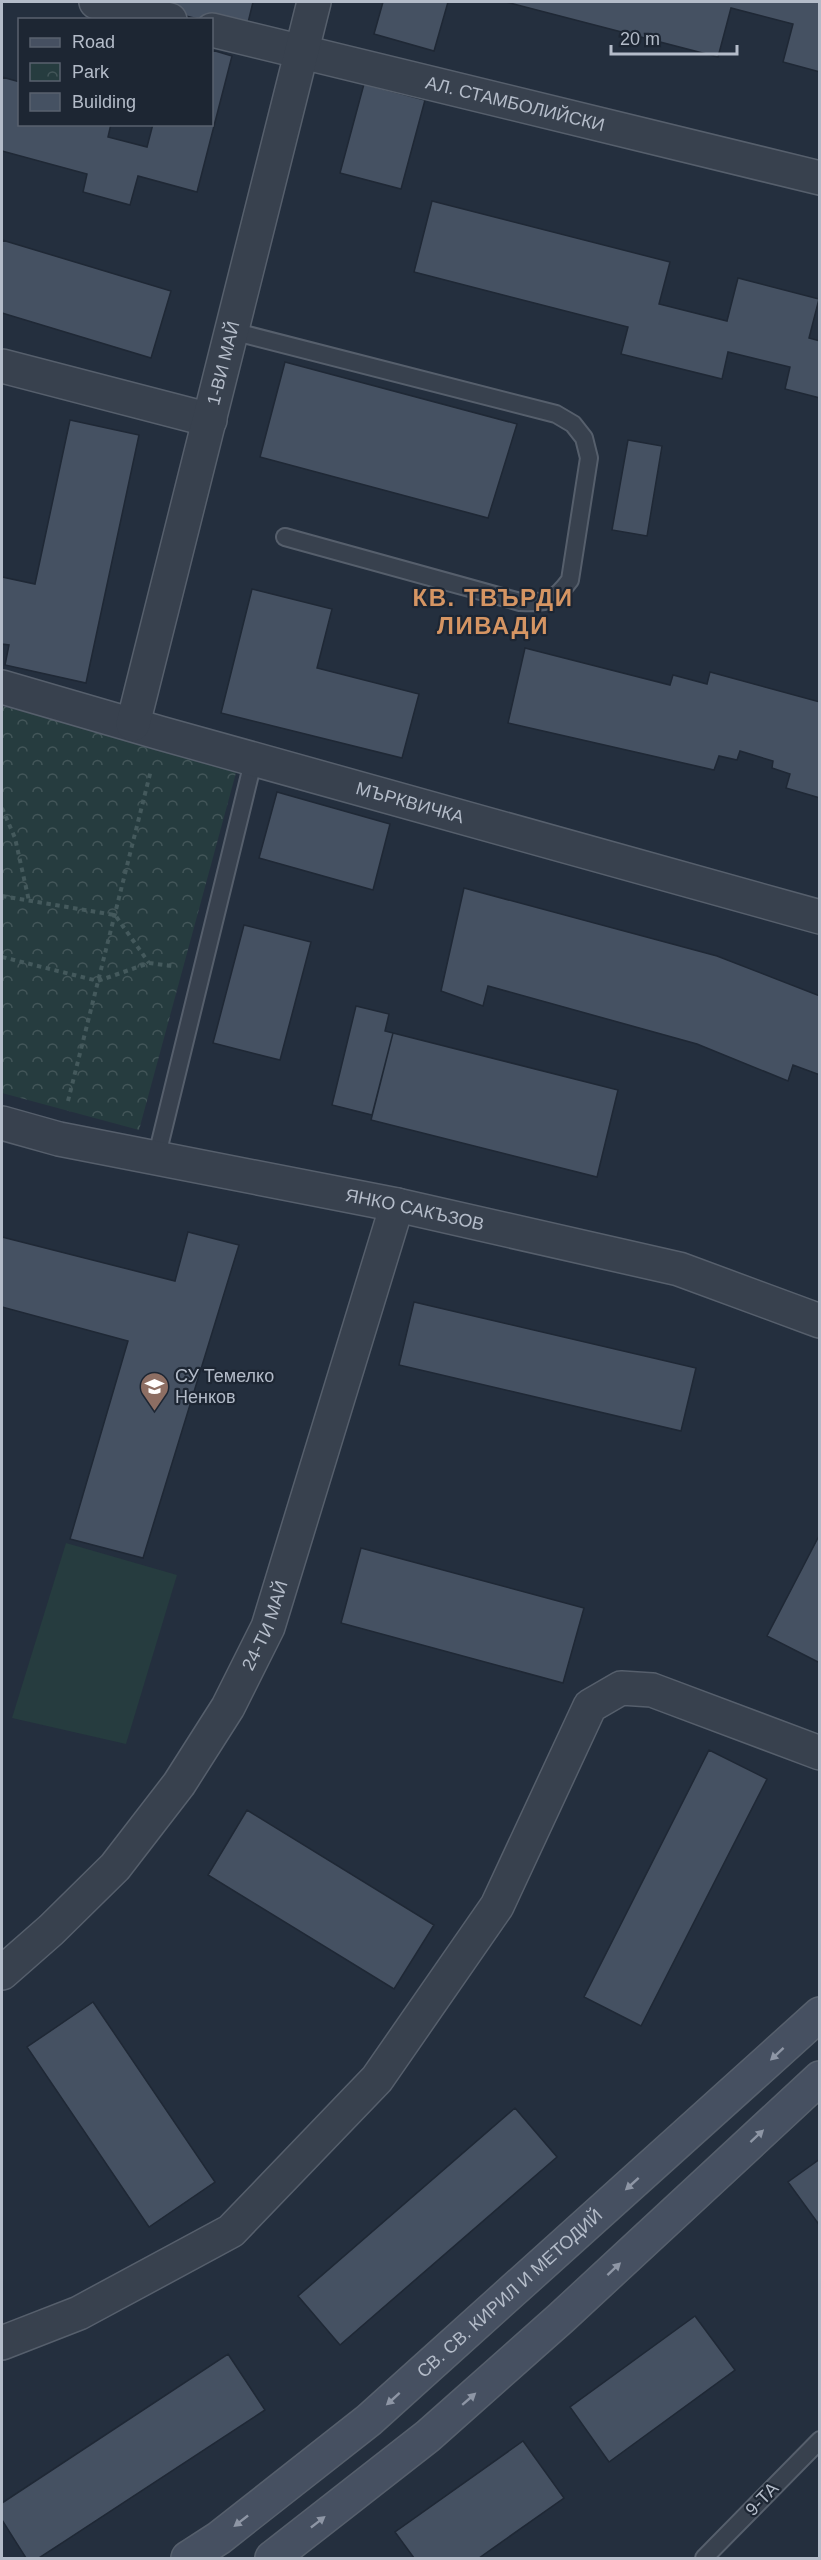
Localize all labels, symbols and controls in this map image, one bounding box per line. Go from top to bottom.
legend [18,18,213,126]
scale bar [611,18,737,56]
text: 20 m [620,29,660,49]
text: Road [72,32,115,52]
text: Park [72,62,110,82]
street label: АЛ. СТАМБОЛИЙСКИ [424,72,607,135]
text: Building [72,92,136,112]
street label: 1-ВИ МАЙ [203,319,244,407]
district label: КВ. ТВЪРДИ ЛИВАДИ [413,584,573,639]
street label: МЪРКВИЧКА [354,778,466,827]
street label: ЯНКО САКЪЗОВ [344,1185,486,1234]
place label: СУ Темелко Ненков [175,1366,274,1407]
school or university icon: СУ Темелко Ненков [138,1370,170,1412]
street label: 24-ТИ МАЙ [238,1578,292,1673]
one-way arrow [770,2046,784,2060]
one-way arrow [750,2130,764,2144]
one-way arrow [625,2177,640,2190]
street label: СВ. СВ. КИРИЛ И МЕТОДИЙ [413,2204,606,2382]
one-way arrow [606,2263,621,2276]
one-way arrow [386,2392,401,2405]
one-way arrow [461,2393,477,2406]
street label: 9-ТА [741,2478,783,2520]
one-way arrow [233,2514,248,2526]
one-way arrow [310,2516,326,2529]

